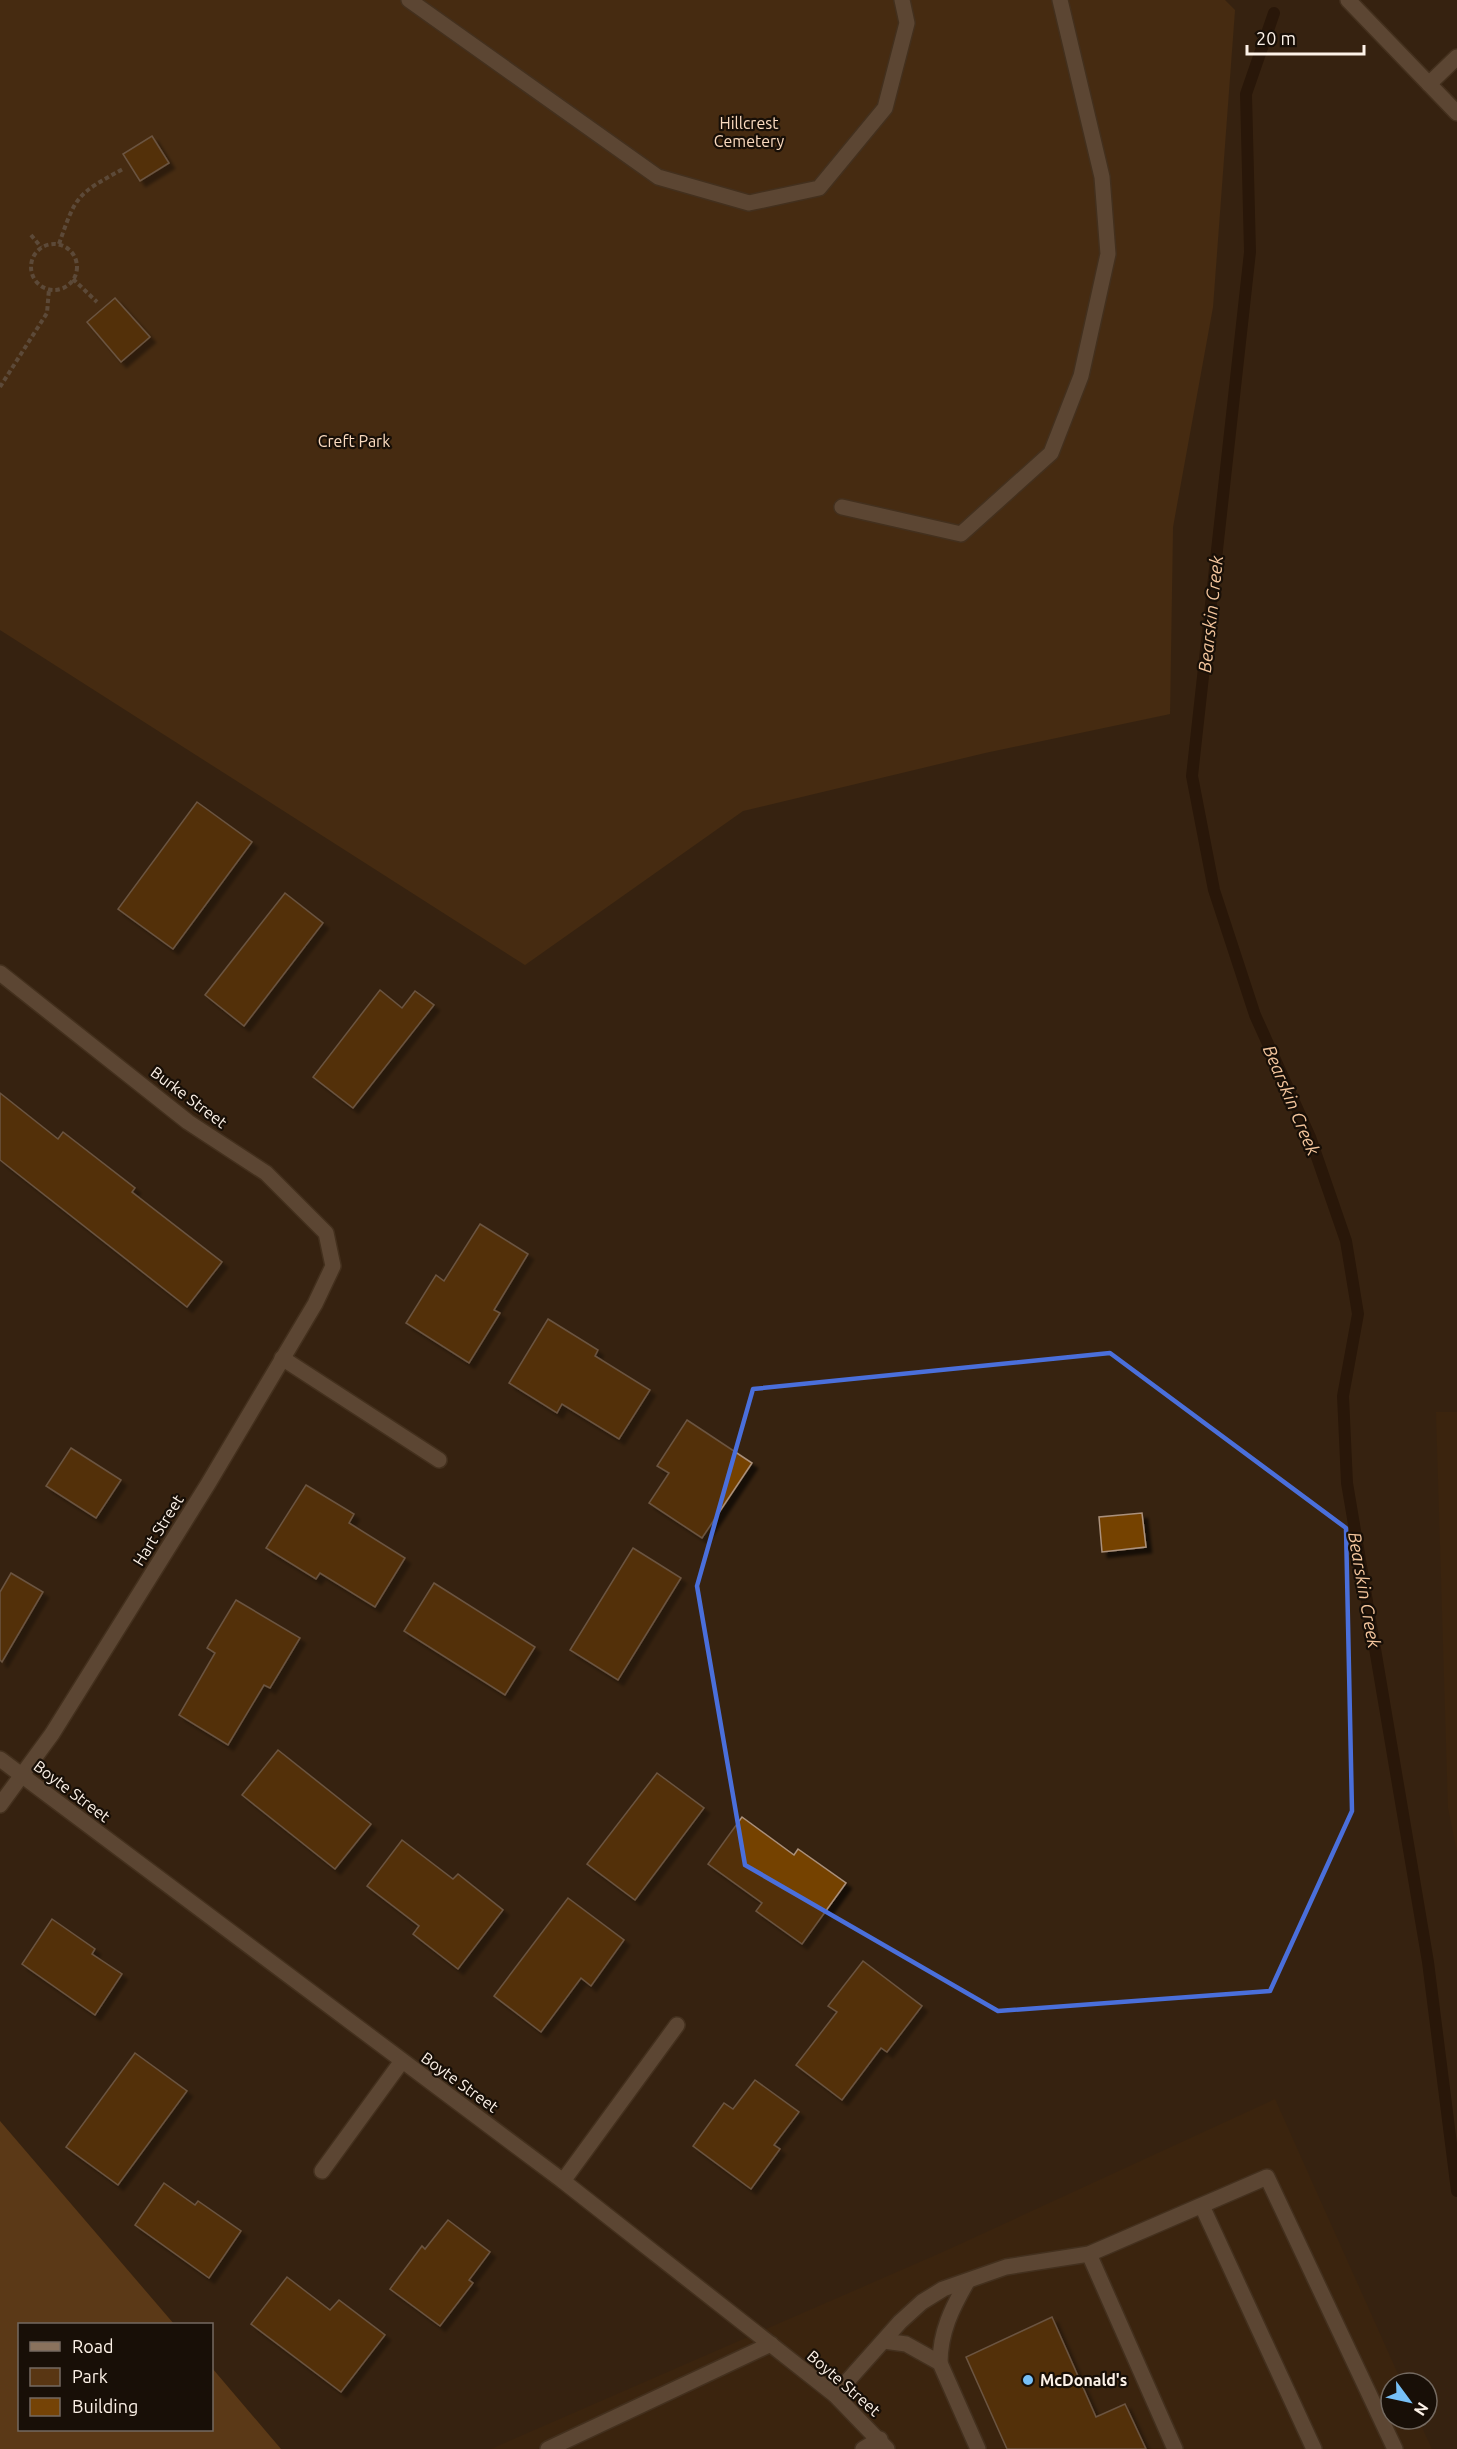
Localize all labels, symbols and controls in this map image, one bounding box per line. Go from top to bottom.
scale bar [1247,18,1364,56]
text: 20 m [1256,28,1296,48]
park label: Hillcrest Cemetery [714,114,785,150]
park label: Creft Park [318,432,390,450]
water label: Bearskin Creek [1194,554,1226,674]
water label: Bearskin Creek [1260,1042,1325,1159]
street label: Burke Street [148,1063,231,1132]
street label: Hart Street [129,1491,187,1569]
water label: Bearskin Creek [1345,1530,1385,1650]
street label: Boyte Street [30,1757,114,1826]
street label: Boyte Street [418,2048,503,2116]
legend [18,2323,213,2431]
text: Road [72,2336,114,2356]
street label: Boyte Street [804,2346,885,2420]
text: Park [72,2366,108,2386]
place label: McDonald's [1040,2371,1127,2389]
north arrow [1379,2371,1439,2431]
marker: McDonald's [1021,2373,1035,2387]
text: Building [72,2396,138,2416]
text: N [1411,2399,1432,2419]

